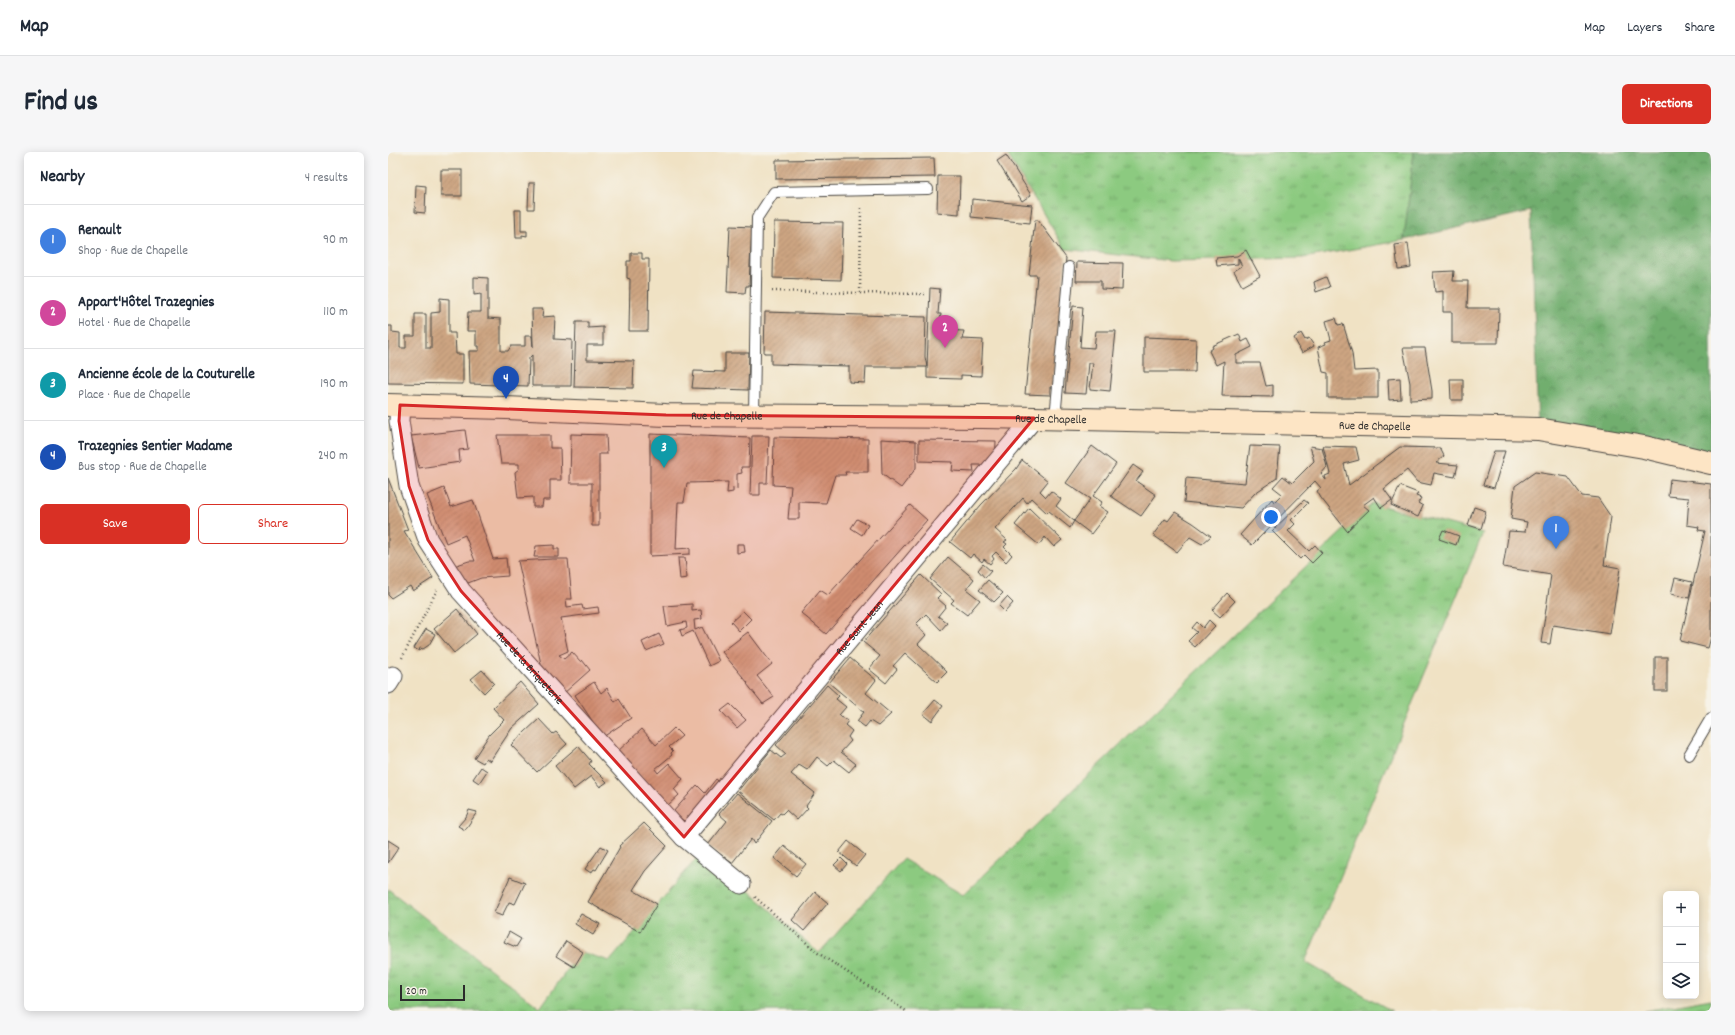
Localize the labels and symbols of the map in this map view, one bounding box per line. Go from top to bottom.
pin: 2 [932,315,958,348]
pin: 4 [493,366,519,399]
street label: Rue de Chapelle [691,408,763,426]
street label: Rue de Chapelle [1015,411,1087,429]
street label: Rue de Chapelle [1339,418,1411,436]
pin: 3 [651,435,677,468]
your location [1261,507,1281,527]
pin: 1 [1543,516,1569,549]
street label: Rue Saint-Jean [832,597,889,660]
street label: Rue de la Briqueterie [491,628,567,709]
scale bar [400,983,465,1002]

